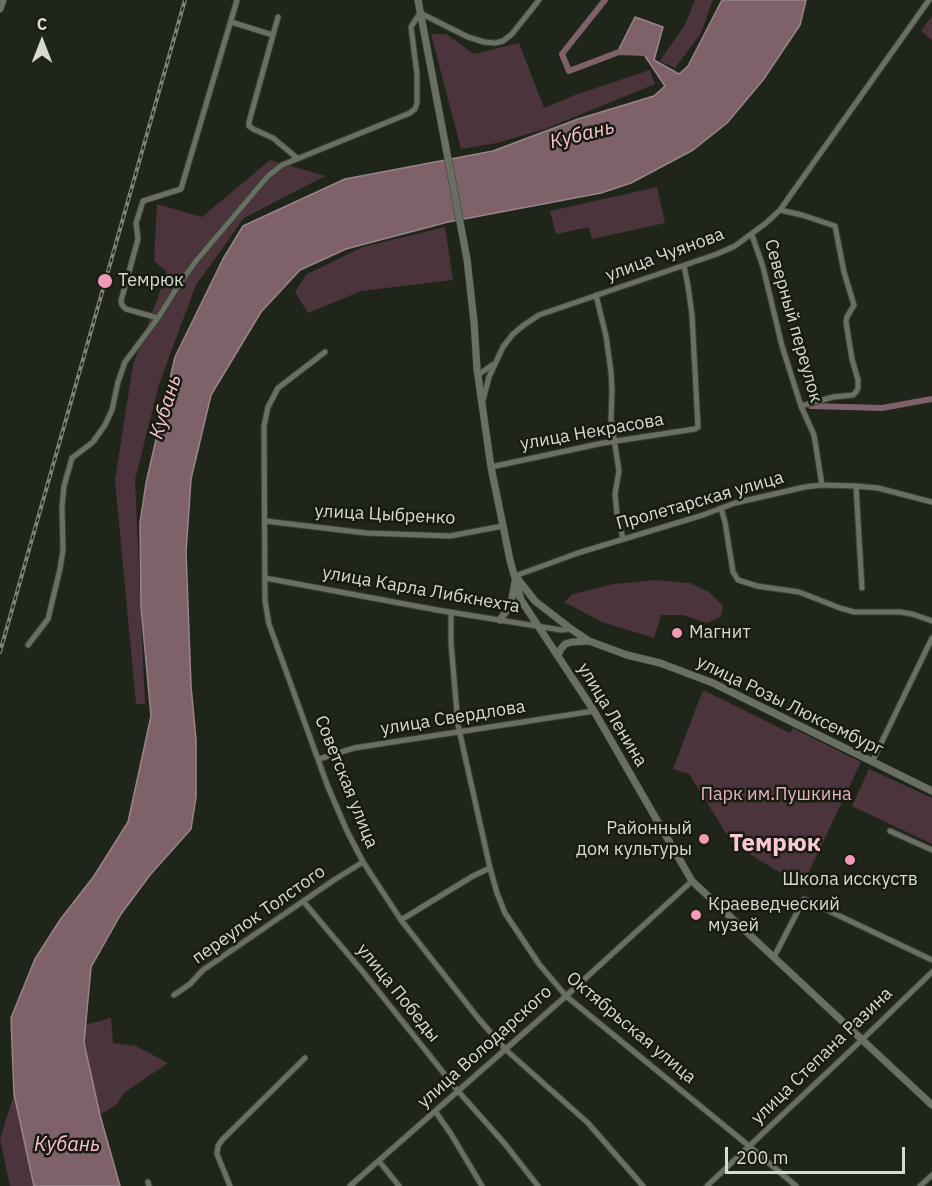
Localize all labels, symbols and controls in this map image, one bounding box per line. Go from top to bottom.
north arrow [12,12,72,72]
text: С [37,14,47,34]
water label: Кубань [547,115,617,155]
street label: улица Чуянова [603,224,727,286]
street label: Северный переулок [759,237,827,405]
place label: Темрюк [118,270,184,292]
marker: Темрюк [96,272,114,290]
water label: Кубань [145,372,187,442]
street label: улица Некрасова [519,409,665,455]
street label: Пролетарская улица [614,467,786,535]
street label: улица Цыбренко [314,501,456,529]
street label: улица Карла Либкнехта [321,562,521,618]
place label: Магнит [689,622,751,644]
marker: Магнит [670,626,684,640]
street label: улица Розы Люксембург [693,651,887,761]
street label: улица Ленина [572,659,652,771]
street label: улица Свердлова [379,696,527,740]
street label: Советская улица [310,712,382,852]
park label: Парк им.Пушкина [700,784,852,806]
place label: Районный дом культуры [576,818,692,860]
district label: Темрюк [729,830,821,858]
marker: Районный дом культуры [697,832,711,846]
marker: Школа исскуств [843,853,857,867]
street label: переулок Толстого [188,861,330,969]
place label: Школа исскуств [782,869,918,891]
place label: Краеведческий музей [708,894,840,936]
marker: Краеведческий музей [689,908,703,922]
street label: улица Победы [352,939,444,1047]
street label: Октябрьская улица [562,967,700,1089]
street label: улица Володарского [413,981,557,1113]
street label: улица Степана Разина [747,983,897,1129]
water label: Кубань [34,1133,100,1157]
scale bar [728,1135,908,1173]
text: 200 m [736,1146,788,1169]

